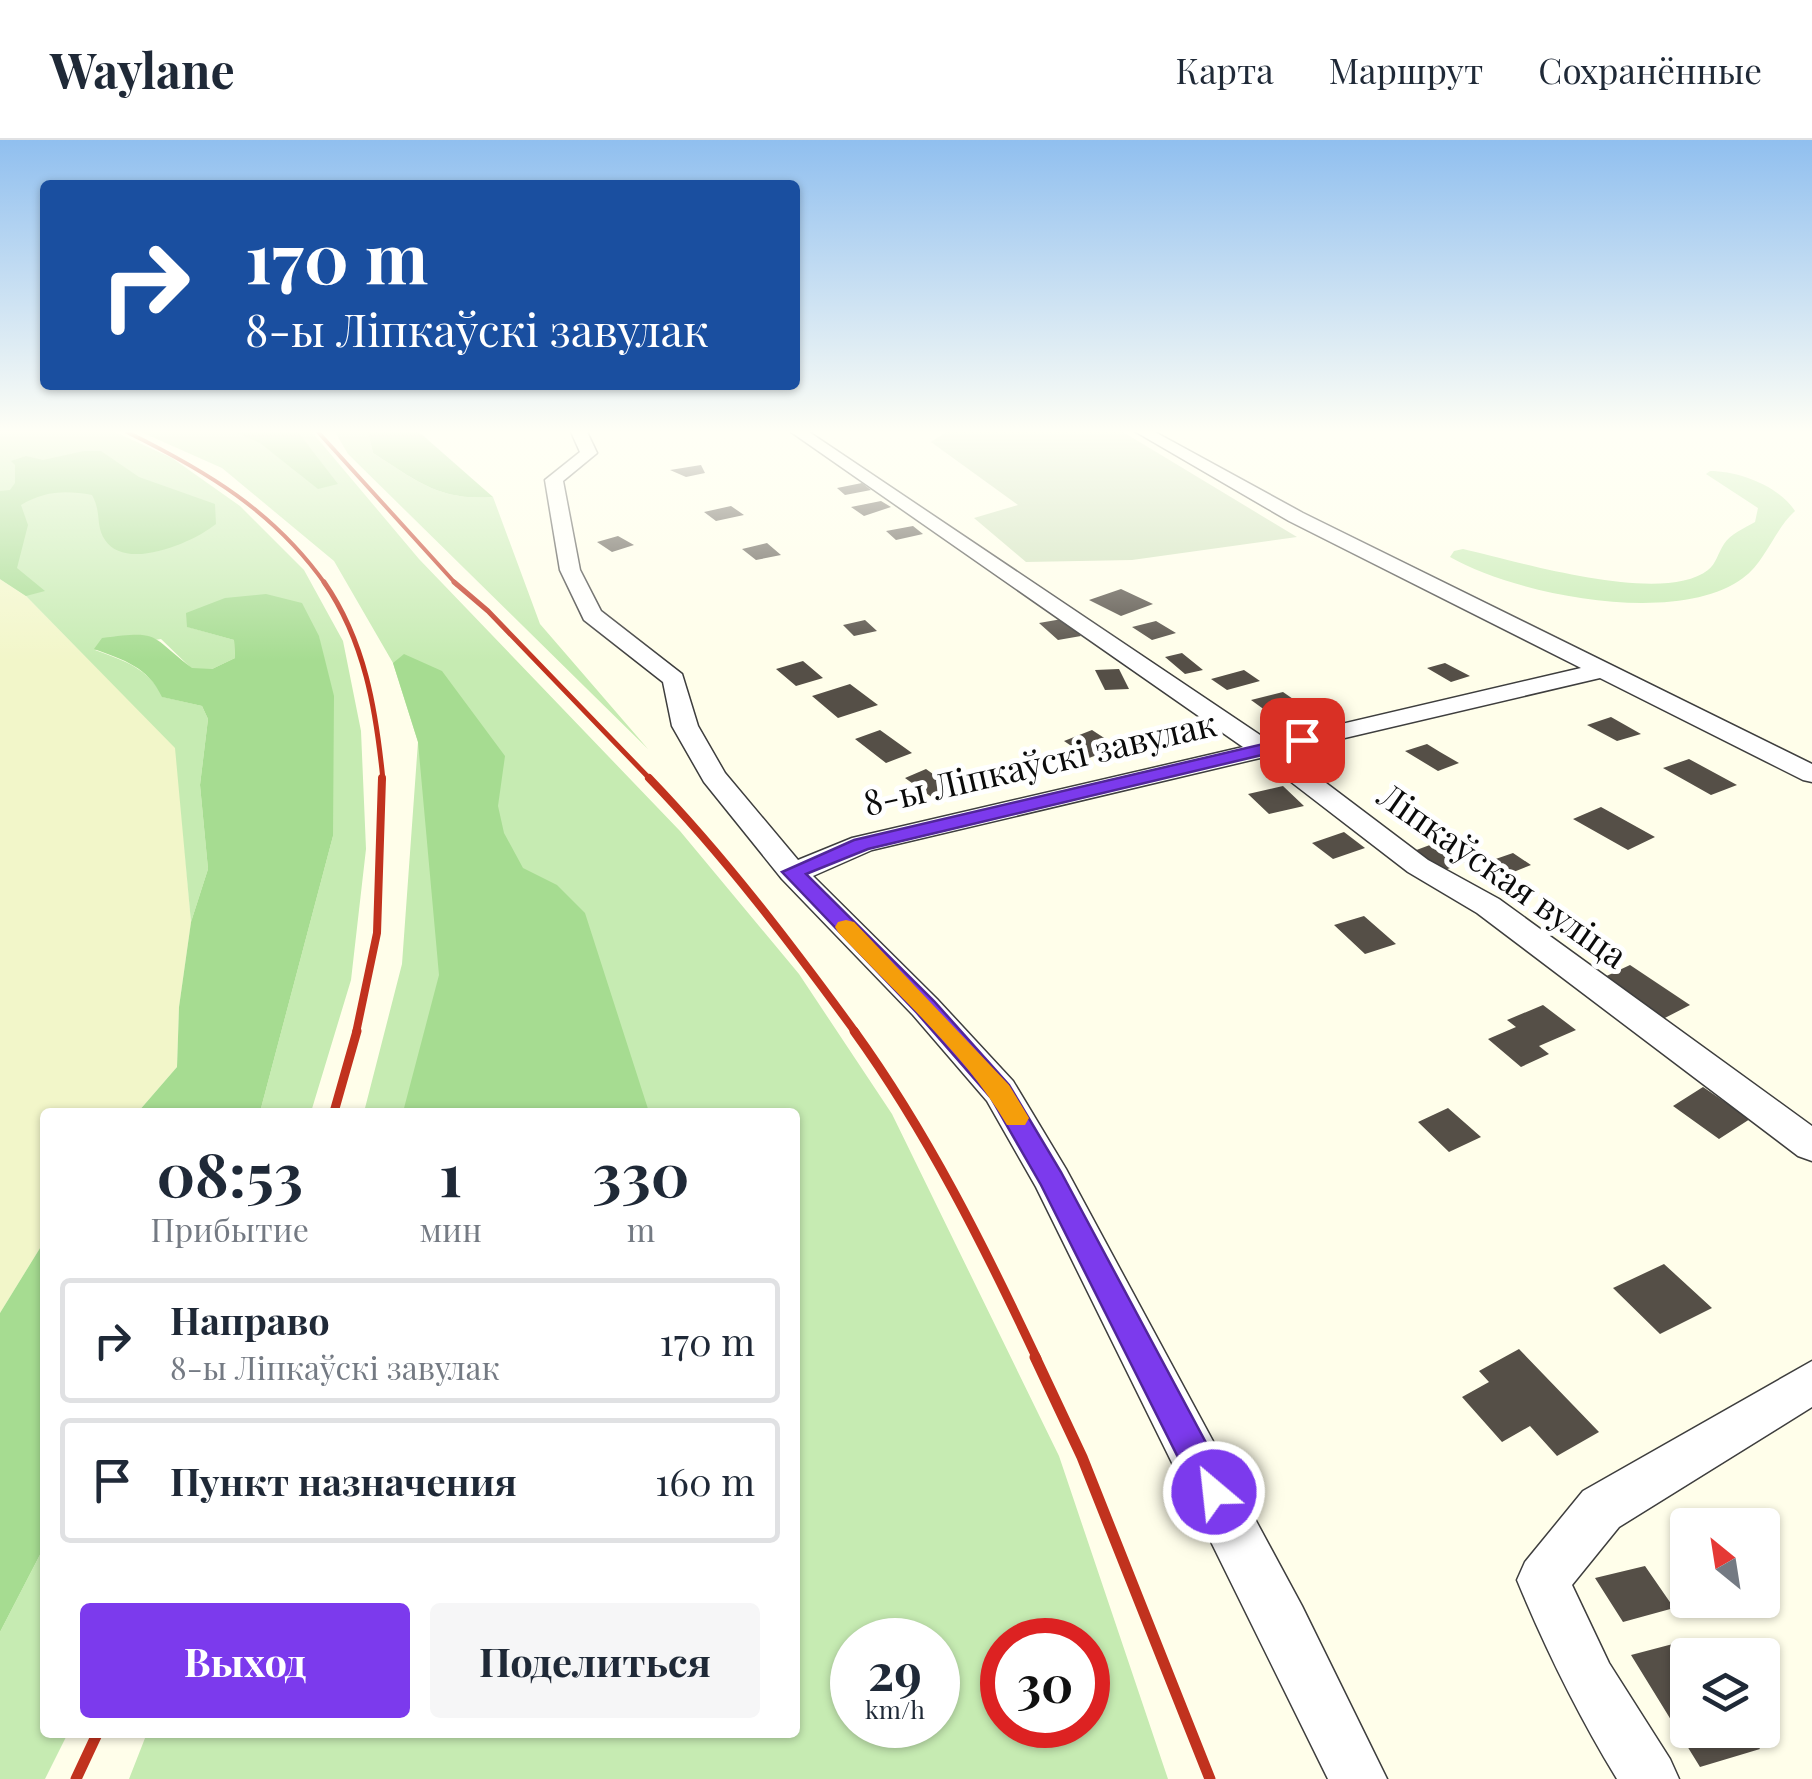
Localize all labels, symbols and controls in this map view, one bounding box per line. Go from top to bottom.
text: Waylane [50,37,235,101]
text: Карта [1175,46,1274,93]
text: Маршрут [1329,46,1483,93]
text: Сохранённые [1538,46,1762,93]
text: 170 m [245,208,428,302]
icon: right [80,220,210,350]
text: 8-ы Ліпкаўскі завулак [245,298,709,358]
street label: 8-ы Ліпкаўскі завулак [858,698,1220,825]
pin [1260,698,1345,783]
icon: arrive [1275,713,1330,768]
street label: Ліпкаўская вуліца [1369,770,1638,978]
text: 08:53 [156,1132,303,1212]
text: 1 [439,1132,462,1212]
text: 330 [592,1132,689,1212]
text: Прибытие [151,1207,309,1250]
text: мин [419,1207,482,1250]
text: m [627,1207,655,1250]
text: Направо [170,1294,330,1345]
icon: right [85,1313,140,1368]
text: 170 m [660,1315,755,1366]
text: 8-ы Ліпкаўскі завулак [170,1345,500,1388]
position arrow [1162,1440,1266,1544]
icon: arrive [85,1453,140,1508]
text: Пункт назначения [170,1455,517,1506]
text: 160 m [655,1455,755,1506]
north arrow [1670,1508,1780,1618]
map controls [1670,1508,1780,1748]
button: Выход [80,1603,410,1718]
button: Поделиться [430,1603,760,1718]
speed limit sign: 30 [980,1618,1110,1748]
text: 29 [868,1637,922,1704]
button: layers [1670,1638,1780,1748]
text: km/h [865,1692,925,1725]

